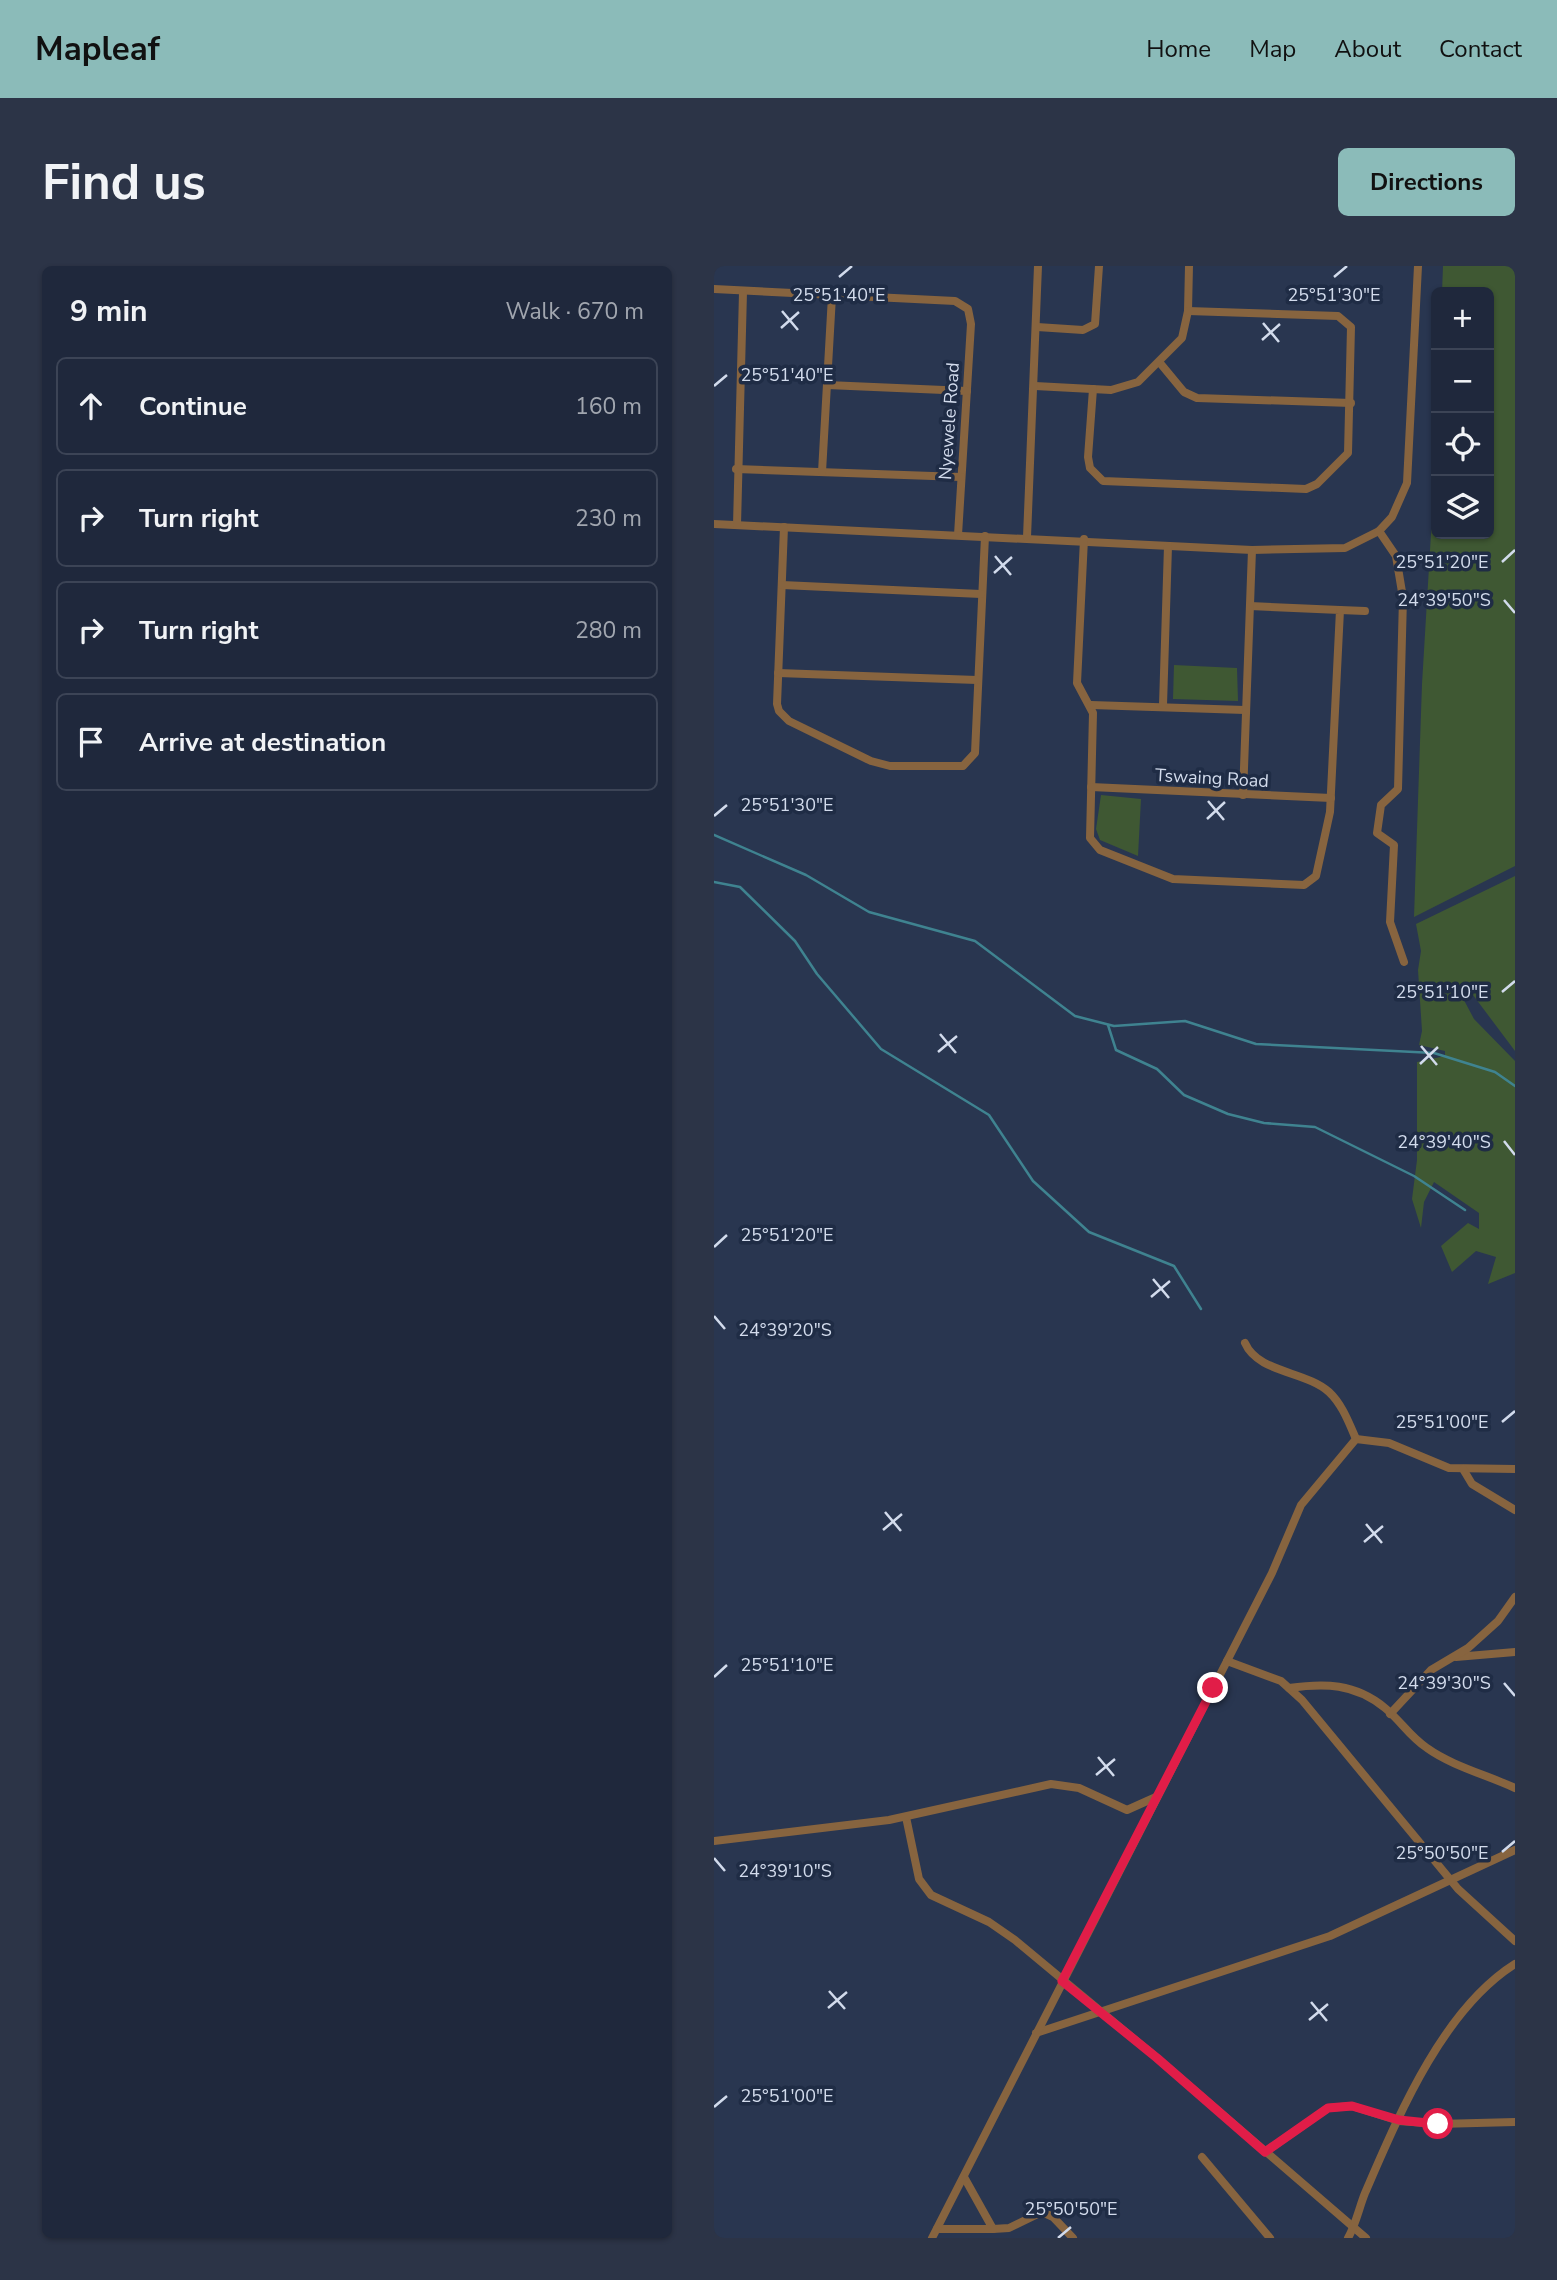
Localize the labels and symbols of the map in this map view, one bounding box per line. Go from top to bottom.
text: 25°51'40"E [793,283,886,307]
text: 25°51'30"E [1288,283,1381,307]
street label: Nyewele Road [933,361,965,481]
text: 25°51'40"E [741,363,834,387]
text: 25°51'20"E [1396,550,1489,574]
text: 24°39'50"S [1397,588,1491,612]
street label: Tswaing Road [1155,763,1269,793]
text: 25°51'30"E [741,793,834,817]
text: 25°51'10"E [1396,980,1489,1004]
text: 24°39'40"S [1397,1130,1491,1154]
text: 25°51'20"E [741,1223,834,1247]
text: 24°39'20"S [738,1318,832,1342]
text: 25°51'00"E [1396,1410,1489,1434]
text: 25°51'10"E [741,1653,834,1677]
text: 24°39'30"S [1397,1671,1491,1695]
route end [1197,1672,1228,1703]
text: 25°50'50"E [1396,1841,1489,1865]
text: 24°39'10"S [738,1859,832,1883]
text: 25°51'00"E [741,2084,834,2108]
route start [1422,2108,1453,2139]
text: 25°50'50"E [1025,2197,1118,2221]

